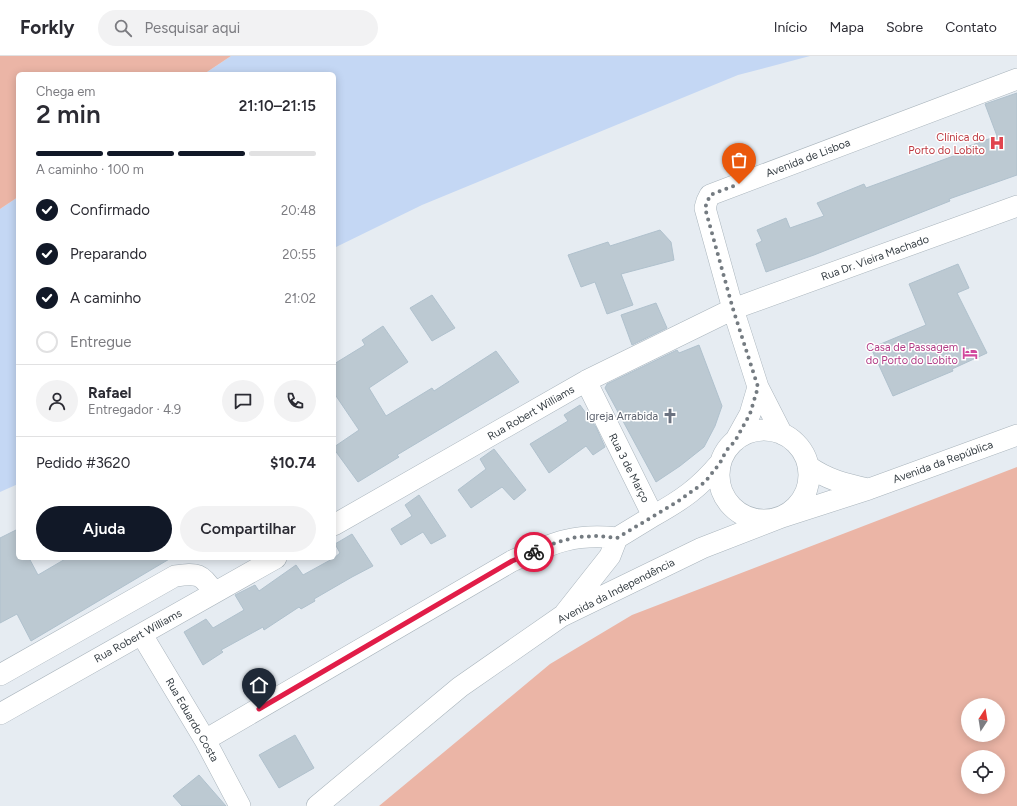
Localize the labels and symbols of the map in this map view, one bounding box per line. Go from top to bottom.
place label: Clínica do Porto do Lobito [908,131,985,157]
hospital icon: Clínica do Porto do Lobito [988,134,1006,152]
street label: Avenida de Lisboa [764,136,852,180]
pin [722,143,756,184]
street label: Rua Dr. Vieira Machado [819,232,931,284]
place label: Casa de Passagem do Porto do Lobito [866,341,958,367]
hotel icon: Casa de Passagem do Porto do Lobito [961,344,979,362]
street label: Rua Robert Williams [485,383,577,443]
church icon: Igreja Arrabida [661,407,679,425]
place label: Igreja Arrabida [586,410,658,423]
street label: Rua 3 de Março [606,431,652,505]
street label: Avenida da República [891,438,995,486]
courier [514,532,554,572]
street label: Avenida da Independência [555,556,677,626]
street label: Rua Robert Williams [92,606,184,666]
pin [242,668,276,709]
street label: Rua Eduardo Costa [163,676,221,764]
north arrow [961,698,1005,742]

